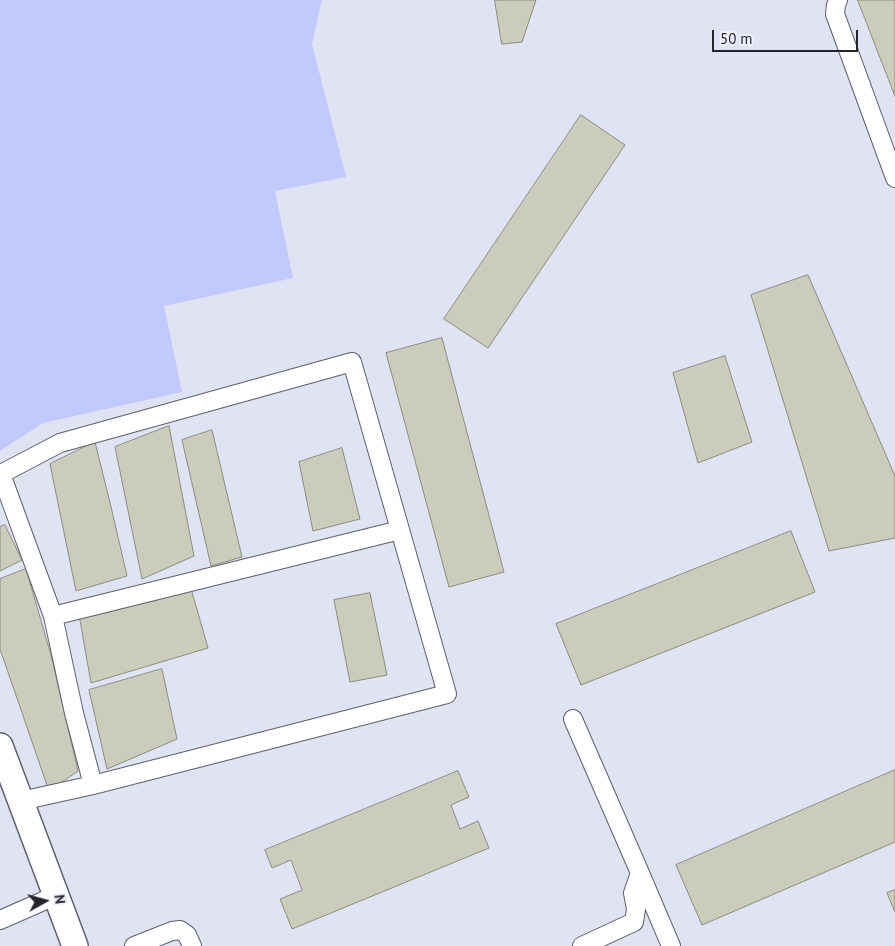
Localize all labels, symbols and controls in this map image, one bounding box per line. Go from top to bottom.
scale bar [715,20,861,52]
text: 50 m [720,29,753,48]
north arrow [20,876,70,926]
text: N [50,894,69,905]

